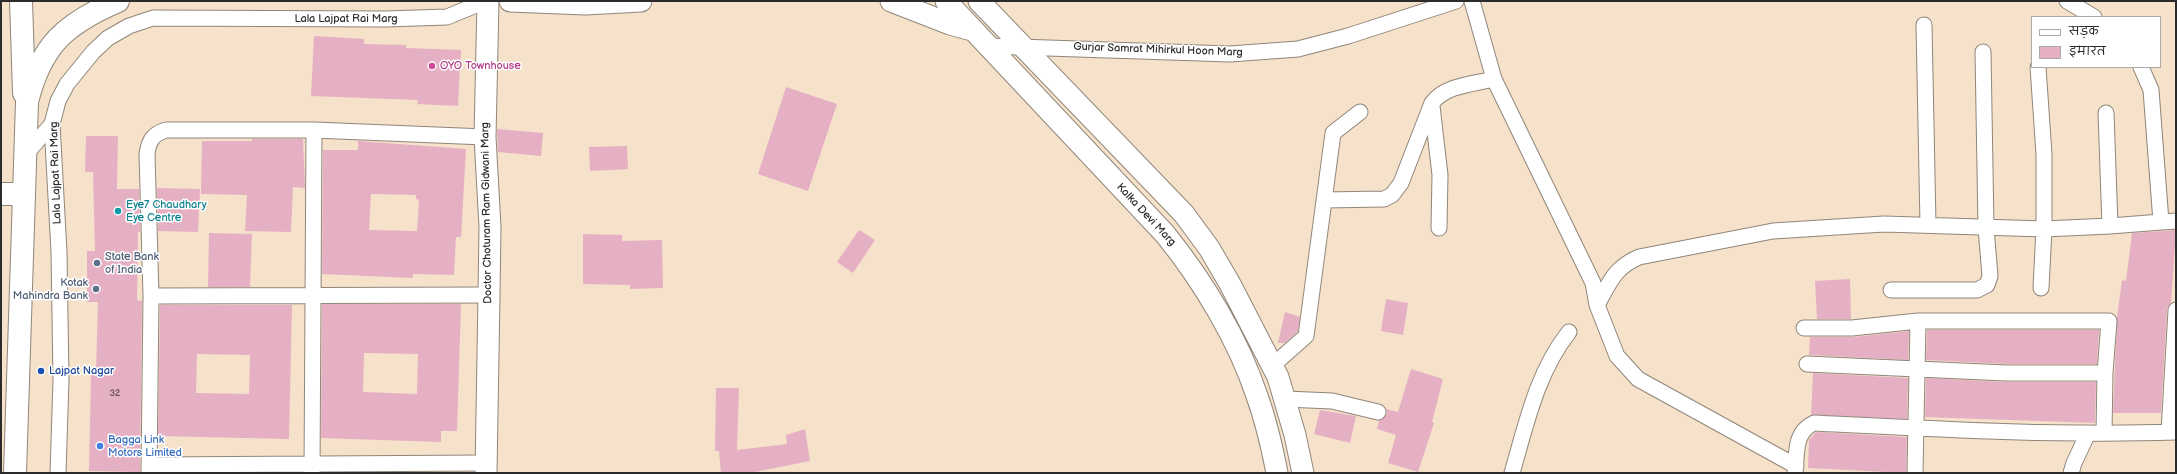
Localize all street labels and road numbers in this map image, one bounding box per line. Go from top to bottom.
street label: Lala Lajpat Rai Marg [295,12,397,26]
street label: Gurjar Samrat Mihirkul Hoon Marg [1073,40,1243,60]
street label: Lala Lajpat Rai Marg [48,121,64,225]
street label: Doctor Choturam Ram Gidwani Marg [479,122,495,304]
street label: Kalka Devi Marg [1114,181,1178,249]

